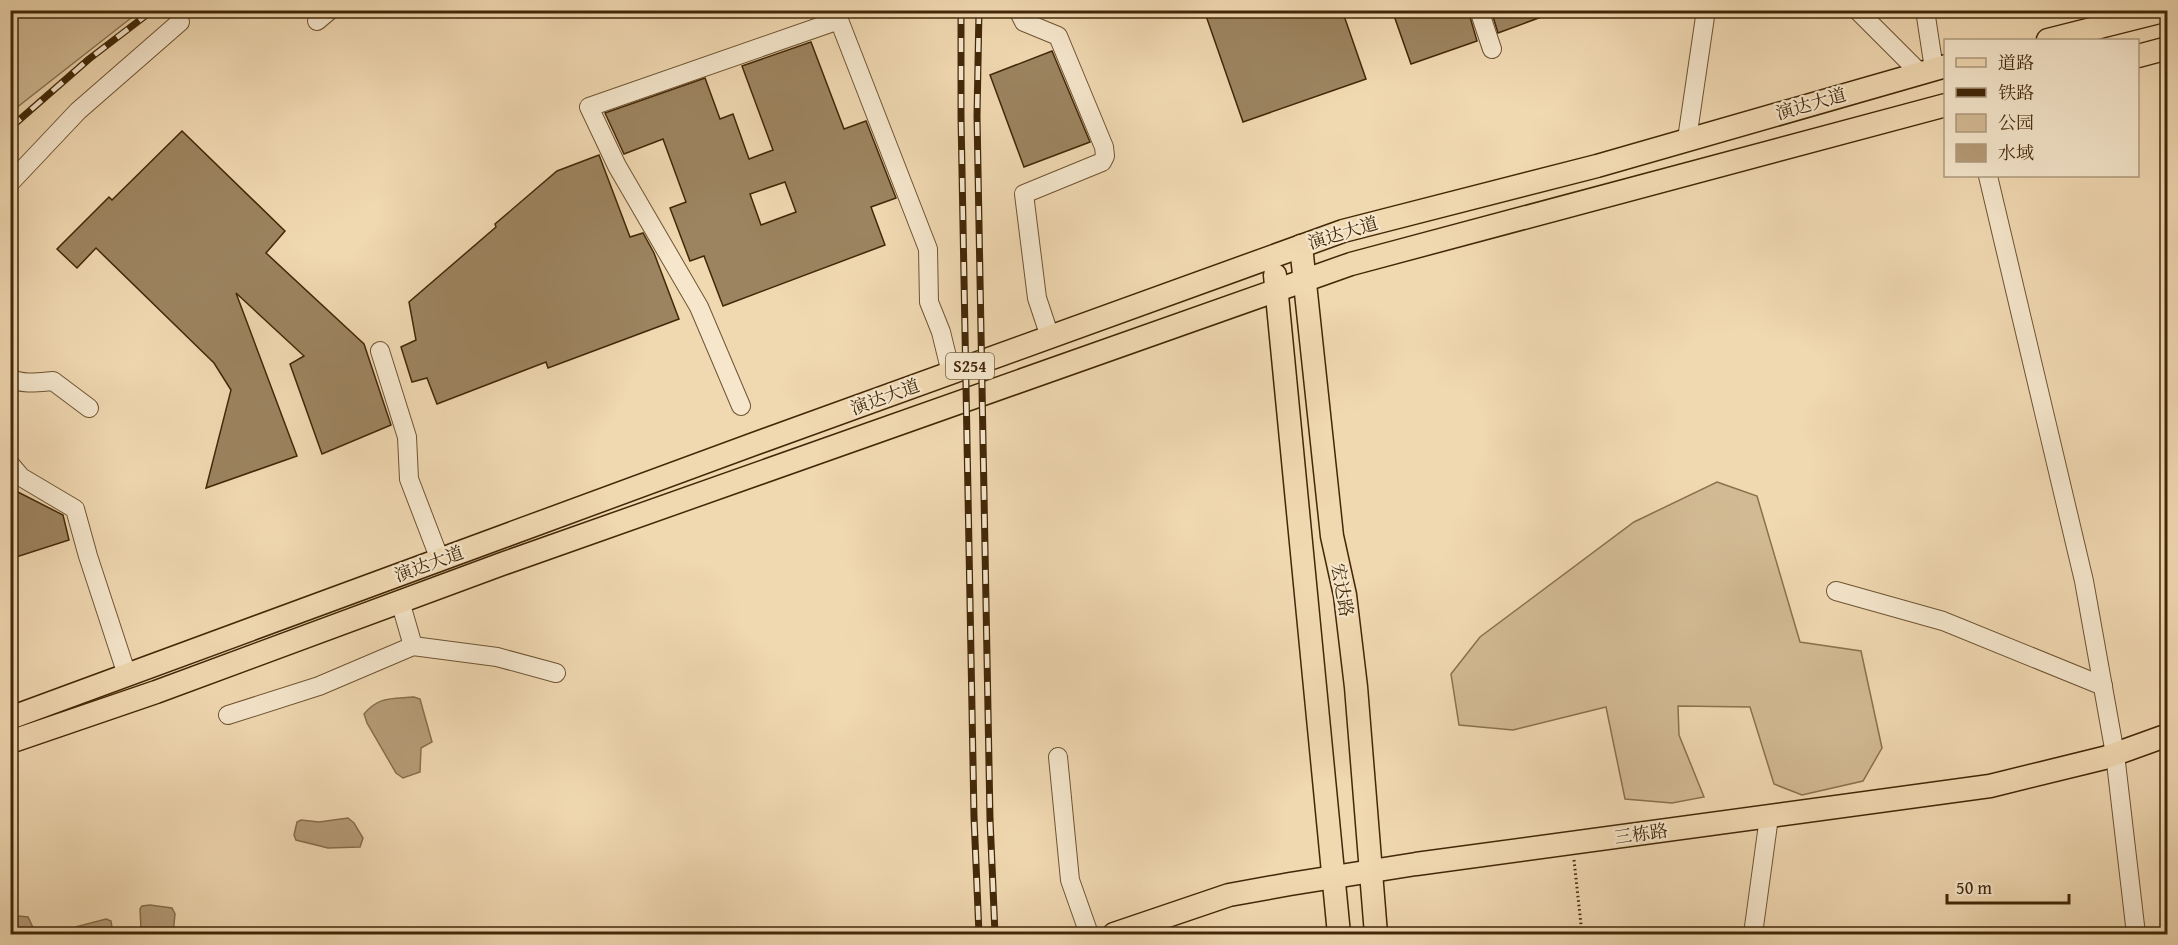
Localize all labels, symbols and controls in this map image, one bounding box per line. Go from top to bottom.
legend [1944,39,2139,177]
text: 道路 [1998,49,2034,76]
text: 铁路 [1998,79,2034,106]
street label: 演达大道 [1773,81,1849,126]
text: 公园 [1998,109,2034,136]
text: 水域 [1998,139,2034,166]
street label: 演达大道 [1304,209,1381,256]
road number: S254 [946,353,994,379]
street label: 演达大道 [846,372,923,422]
street label: 演达大道 [390,539,467,589]
street label: 宏达路 [1325,561,1360,619]
street label: 三栋路 [1612,816,1670,851]
scale bar [1947,867,2068,905]
text: 50 m [1956,874,1992,901]

